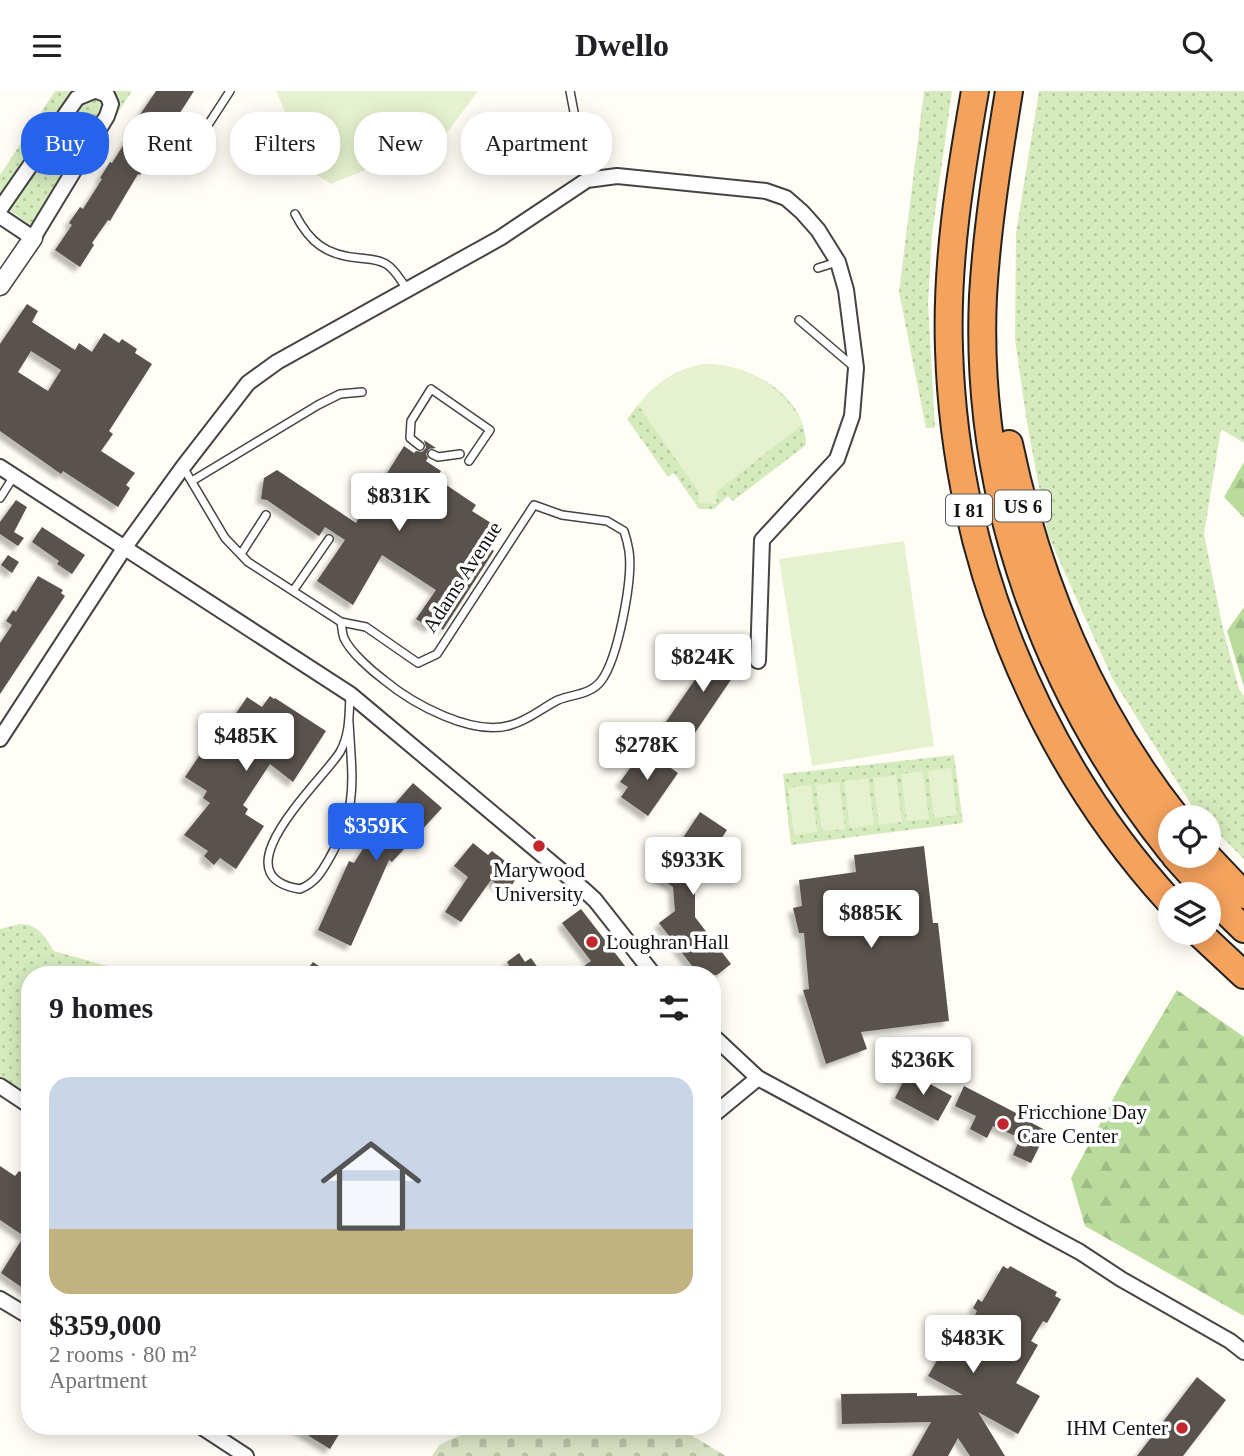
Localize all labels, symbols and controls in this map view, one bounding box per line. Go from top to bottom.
icon: menu [28,27,66,65]
text: Dwello [575,27,669,63]
icon: search [1178,27,1216,65]
chip: Buy [21,112,109,175]
chip: Rent [123,112,216,175]
chip: Filters [230,112,340,175]
chip: New [354,112,447,175]
chip: Apartment [461,112,612,175]
pin: $831K [350,473,448,533]
text: $831K [367,483,431,508]
road number: US 6 [995,491,1051,521]
road number: I 81 [946,495,992,525]
street label: Adams Avenue [417,517,507,637]
pin: $824K [654,635,752,694]
text: $824K [671,644,735,669]
pin: $485K [197,713,295,773]
text: $485K [214,723,278,748]
pin: $278K [598,723,696,782]
text: $278K [615,732,679,757]
pin: $359K [327,803,425,863]
map controls [1158,805,1221,945]
button: locate [1158,805,1221,868]
text: $359K [344,813,408,838]
pin: $933K [644,837,742,897]
marker: Marywood University [531,838,547,854]
text: $933K [661,847,725,872]
place label: Marywood University [493,858,586,906]
button: layers [1158,882,1221,945]
pin: $885K [822,891,920,950]
text: $885K [839,900,903,925]
place label: Loughran Hall [606,930,729,954]
marker: Loughran Hall [584,934,600,950]
icon: filters [655,989,693,1027]
text: 9 homes [49,991,153,1024]
pin: $236K [874,1037,972,1097]
text: $236K [891,1047,955,1072]
place label: Fricchione Day Care Center [1017,1100,1148,1148]
marker: Fricchione Day Care Center [995,1116,1011,1132]
icon: home [308,1123,434,1249]
text: $359,000 [49,1308,162,1341]
pin: $483K [924,1315,1022,1375]
text: $483K [941,1325,1005,1350]
text: 2 rooms · 80 m² [49,1342,196,1367]
text: Apartment [49,1368,147,1393]
place label: IHM Center [1066,1416,1168,1440]
marker: IHM Center [1174,1420,1190,1436]

